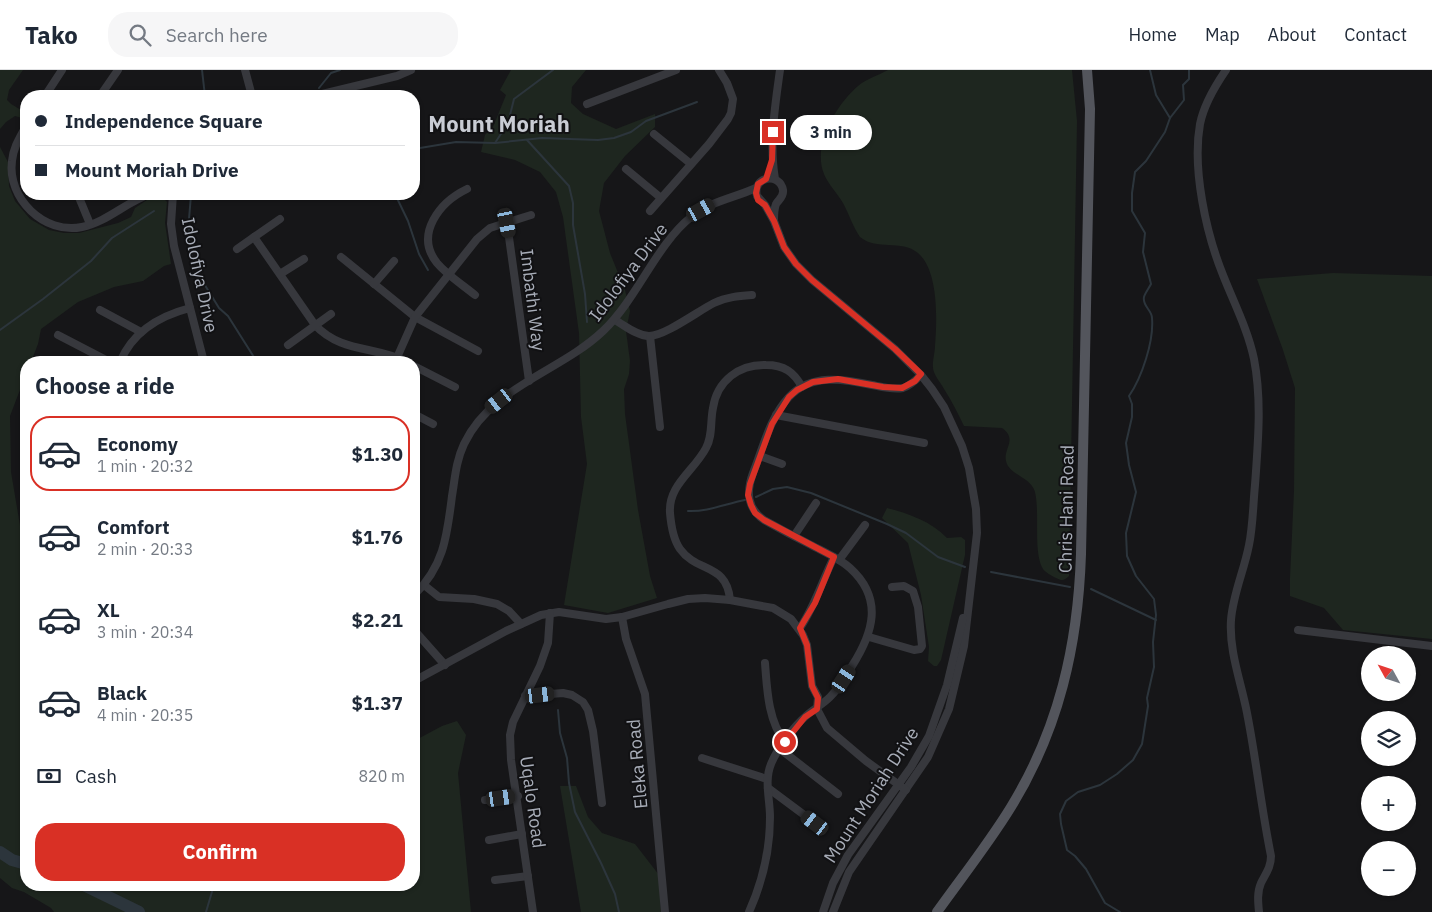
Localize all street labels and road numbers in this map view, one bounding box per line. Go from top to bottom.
street label: Idolofiya Drive [177,215,223,335]
street label: Idolofiya Drive [584,218,672,326]
street label: Imbathi Way [515,248,551,352]
street label: Chris Hani Road [1053,445,1079,573]
street label: Eleka Road [622,718,652,810]
street label: Mount Moriah Drive [818,723,924,867]
street label: Uqalo Road [515,754,551,850]

